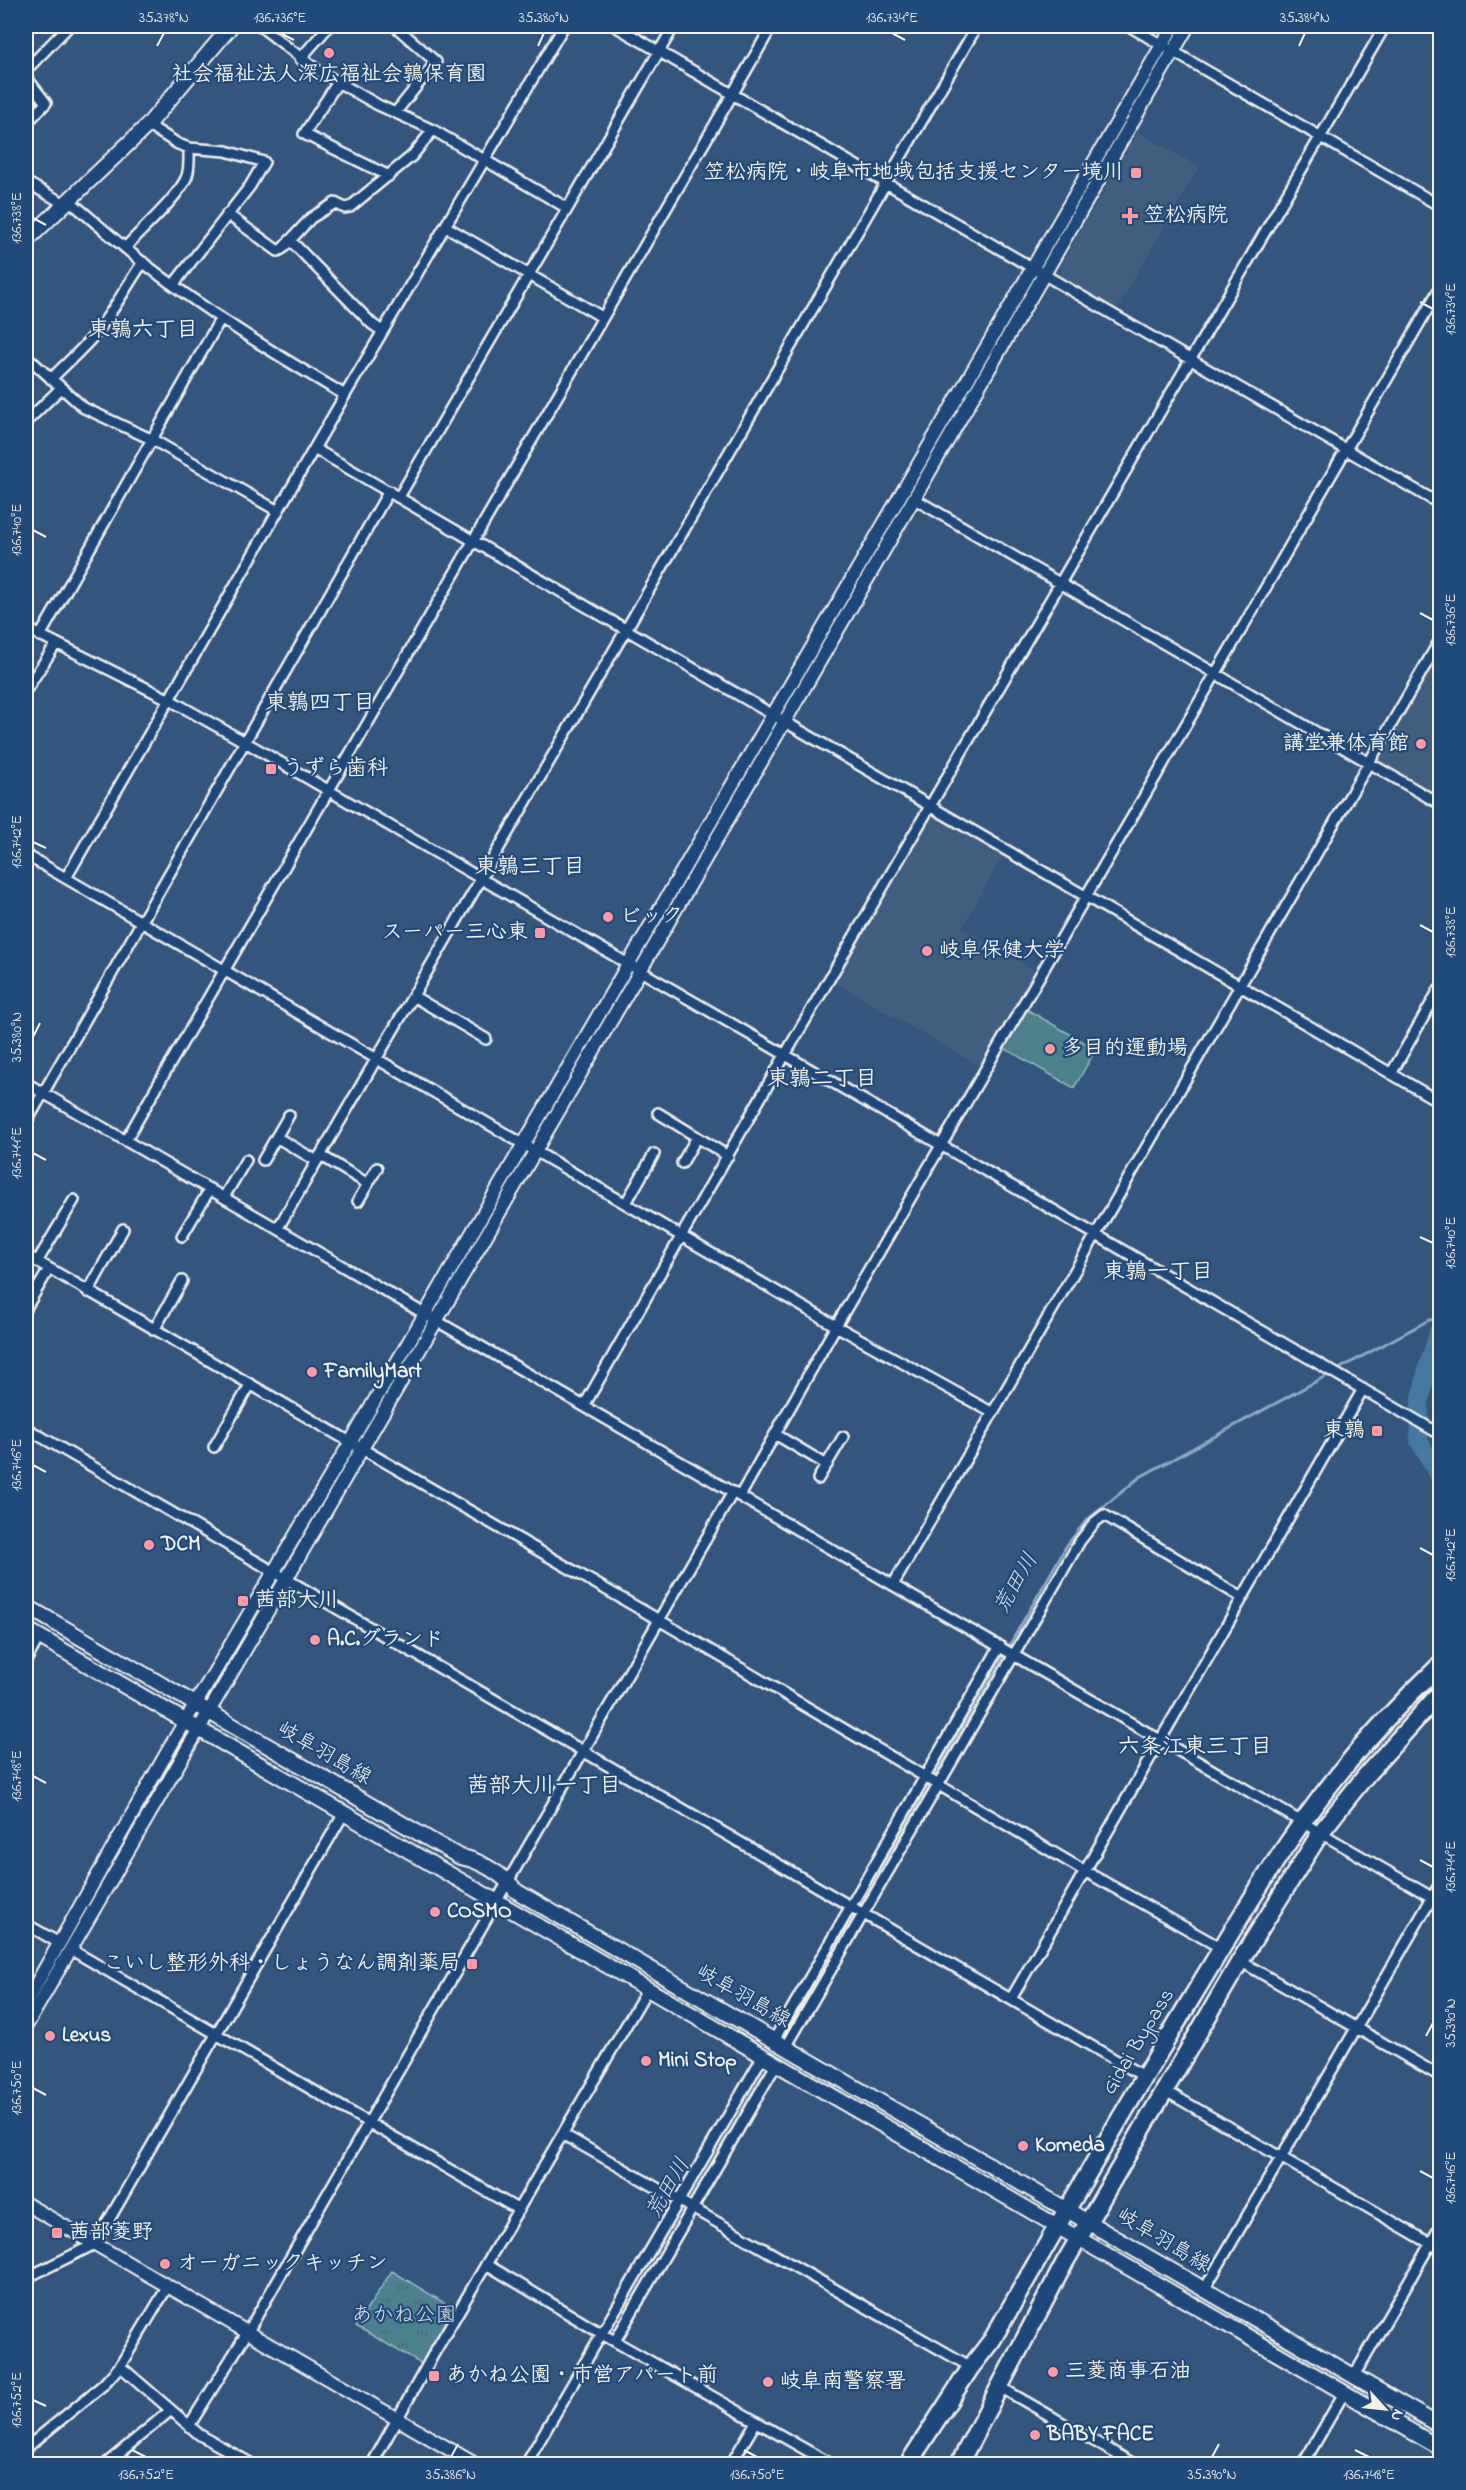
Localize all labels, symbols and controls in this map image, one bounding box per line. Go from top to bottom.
text: 35.378°N [139,7,189,29]
text: 136.736°E [254,7,306,29]
text: 35.380°N [519,7,569,29]
text: 136.734°E [866,7,918,29]
text: 35.384°N [1280,7,1330,29]
marker: 社会福祉法人深広福祉会鶉保育園 [322,46,336,60]
place label: 社会福祉法人深広福祉会鶉保育園 [172,60,487,90]
place label: 笠松病院・岐阜市地域包括支援センター境川 [704,158,1124,188]
marker: 笠松病院・岐阜市地域包括支援センター境川 [1129,166,1143,180]
text: 136.738°E [6,192,28,244]
place label: 笠松病院 [1144,201,1228,231]
marker: 笠松病院 [1121,207,1139,225]
text: 136.734°E [1440,283,1462,335]
district label: 東鶉六丁目 [88,315,198,347]
text: 136.740°E [6,504,28,556]
text: 136.736°E [1440,594,1462,646]
district label: 東鶉四丁目 [265,688,375,720]
place label: 講堂兼体育館 [1283,729,1409,759]
marker: 講堂兼体育館 [1414,737,1428,751]
place label: うずら歯科 [283,754,388,784]
marker: うずら歯科 [264,762,278,776]
text: 136.742°E [6,815,28,869]
district label: 東鶉三丁目 [475,852,585,884]
place label: ビック [620,902,683,932]
text: 136.738°E [1440,906,1462,958]
marker: ビック [601,910,615,924]
place label: スーパー三心東 [382,918,528,948]
marker: スーパー三心東 [533,926,547,940]
place label: 岐阜保健大学 [939,936,1065,966]
marker: 岐阜保健大学 [920,944,934,958]
text: 35.380°N [6,1012,28,1062]
place label: 多目的運動場 [1062,1034,1188,1064]
marker: 多目的運動場 [1043,1042,1057,1056]
district label: 東鶉二丁目 [767,1064,877,1096]
text: 136.744°E [6,1127,28,1179]
text: 136.740°E [1440,1217,1462,1269]
district label: 東鶉一丁目 [1103,1257,1213,1289]
place label: FamilyMart [323,1357,423,1389]
marker: FamilyMart [305,1365,319,1379]
place label: 東鶉 [1323,1416,1365,1446]
marker: 東鶉 [1370,1424,1384,1438]
text: 136.746°E [6,1439,28,1491]
text: 136.742°E [1440,1528,1462,1582]
place label: DCM [160,1530,201,1560]
marker: DCM [142,1538,156,1552]
water label: 荒田川 [987,1547,1047,1621]
place label: 茜部大川 [255,1586,339,1616]
marker: 茜部大川 [236,1594,250,1608]
place label: A.C.グランド [327,1625,444,1655]
marker: A.C.グランド [308,1633,322,1647]
street label: 岐阜羽島線 [271,1715,377,1793]
district label: 六条江東三丁目 [1118,1732,1272,1764]
text: 136.748°E [6,1750,28,1802]
district label: 茜部大川一丁目 [467,1771,621,1803]
text: 136.744°E [1440,1841,1462,1893]
place label: COSMO [447,1897,512,1927]
marker: COSMO [428,1905,442,1919]
place label: こいし整形外科・しょうなん調剤薬局 [103,1949,460,1979]
marker: こいし整形外科・しょうなん調剤薬局 [465,1957,479,1971]
street label: 岐阜羽島線 [690,1958,796,2036]
street label: Gidai Bypass [1095,1983,1184,2102]
text: 35.390°N [1440,1998,1462,2048]
place label: Lexus [62,2021,112,2051]
marker: Lexus [43,2029,57,2043]
place label: Mini Stop [658,2046,737,2076]
marker: Mini Stop [639,2054,653,2068]
text: 136.750°E [6,2061,28,2115]
place label: Komeda [1035,2131,1105,2161]
marker: Komeda [1016,2139,1030,2153]
water label: 荒田川 [639,2152,699,2226]
text: 136.746°E [1440,2152,1462,2204]
street label: 岐阜羽島線 [1110,2201,1216,2281]
place label: 茜部菱野 [69,2218,153,2248]
marker: 茜部菱野 [50,2226,64,2240]
place label: オーガニックキッチン [177,2249,387,2279]
marker: オーガニックキッチン [158,2257,172,2271]
park label: あかね公園 [352,2301,457,2331]
place label: 三菱商事石油 [1065,2357,1191,2387]
place label: あかね公園・市営アパート前 [446,2361,718,2391]
marker: 三菱商事石油 [1046,2365,1060,2379]
place label: 岐阜南警察署 [780,2367,906,2397]
marker: あかね公園・市営アパート前 [427,2369,441,2383]
text: 136.752°E [6,2372,28,2428]
marker: 岐阜南警察署 [761,2375,775,2389]
north arrow [1355,2379,1415,2439]
text: N [1383,2405,1410,2425]
place label: BABY FACE [1046,2420,1154,2450]
marker: BABY FACE [1028,2428,1042,2442]
text: 136.752°E [118,2464,174,2486]
text: 35.386°N [426,2464,476,2486]
text: 136.750°E [730,2464,784,2486]
text: 35.390°N [1187,2464,1237,2486]
text: 136.748°E [1343,2464,1395,2486]

